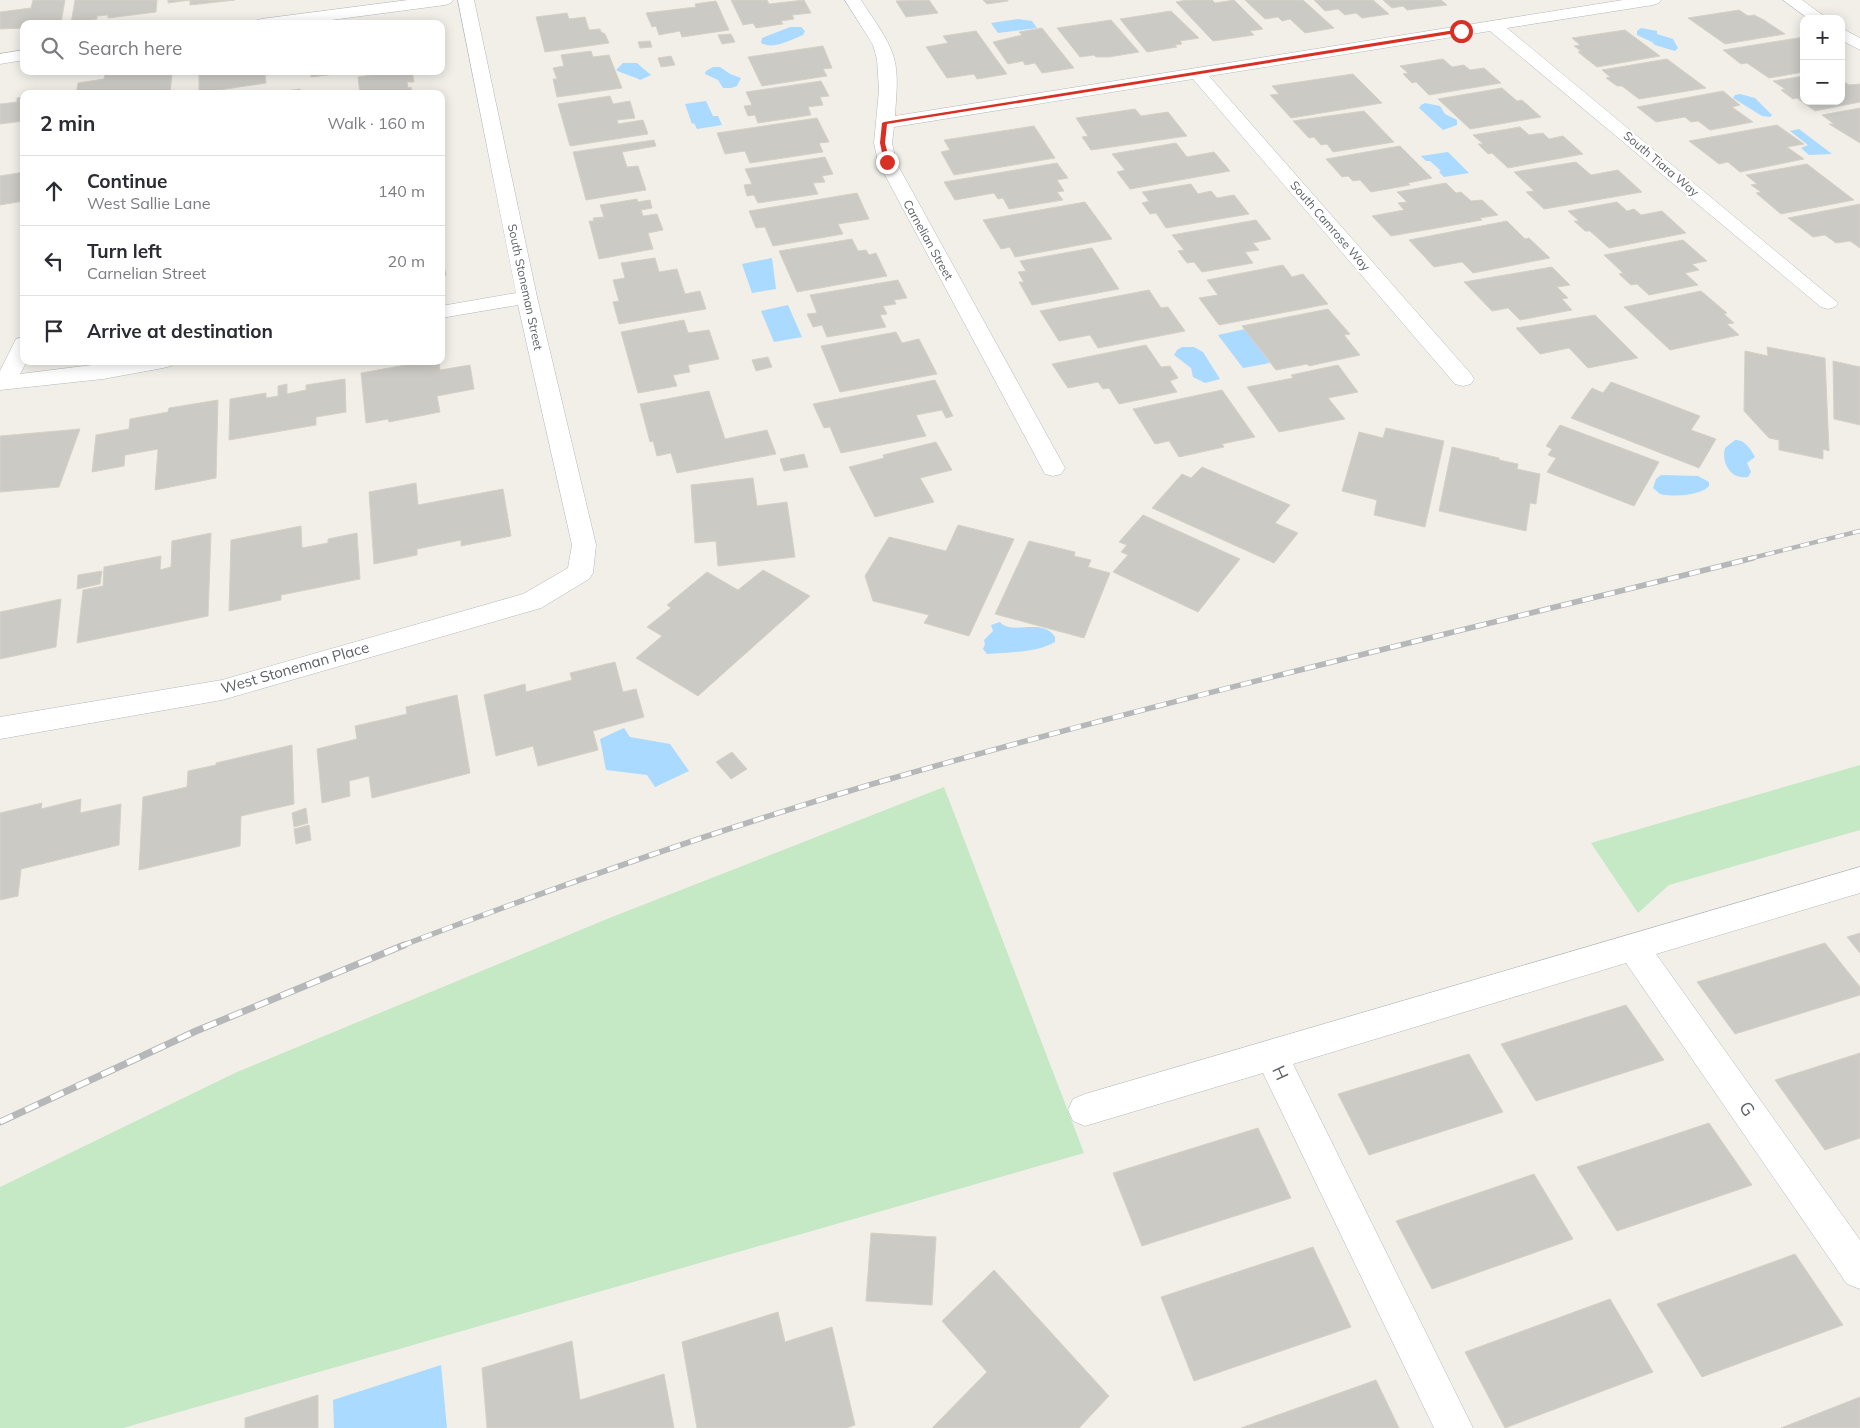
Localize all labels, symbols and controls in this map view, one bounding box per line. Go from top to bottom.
map controls [1800,15,1845,105]
button: + [1800,15,1845,60]
search box [20,20,445,75]
route start [1450,20,1473,43]
icon: search [38,34,66,62]
text: Search here [78,36,182,60]
button: − [1800,60,1845,105]
text: 2 min [40,110,95,136]
text: Walk · 160 m [327,113,425,133]
street label: South Tiara Way [1621,128,1703,200]
route end [876,151,899,174]
text: Continue [87,169,167,193]
icon: ahead [40,177,68,205]
street label: South Camrose Way [1287,178,1374,274]
text: 140 m [378,181,425,201]
text: West Sallie Lane [87,193,210,213]
street label: Carnelian Street [900,197,957,282]
street label: South Stoneman Street [505,222,546,351]
text: Turn left [87,239,162,263]
icon: left [40,247,68,275]
text: 20 m [388,251,425,271]
text: Carnelian Street [87,263,206,283]
icon: arrive [40,317,68,345]
text: Arrive at destination [87,319,273,343]
street label: West Stoneman Place [219,637,371,698]
street label: H [1267,1062,1294,1084]
street label: G [1734,1097,1761,1121]

